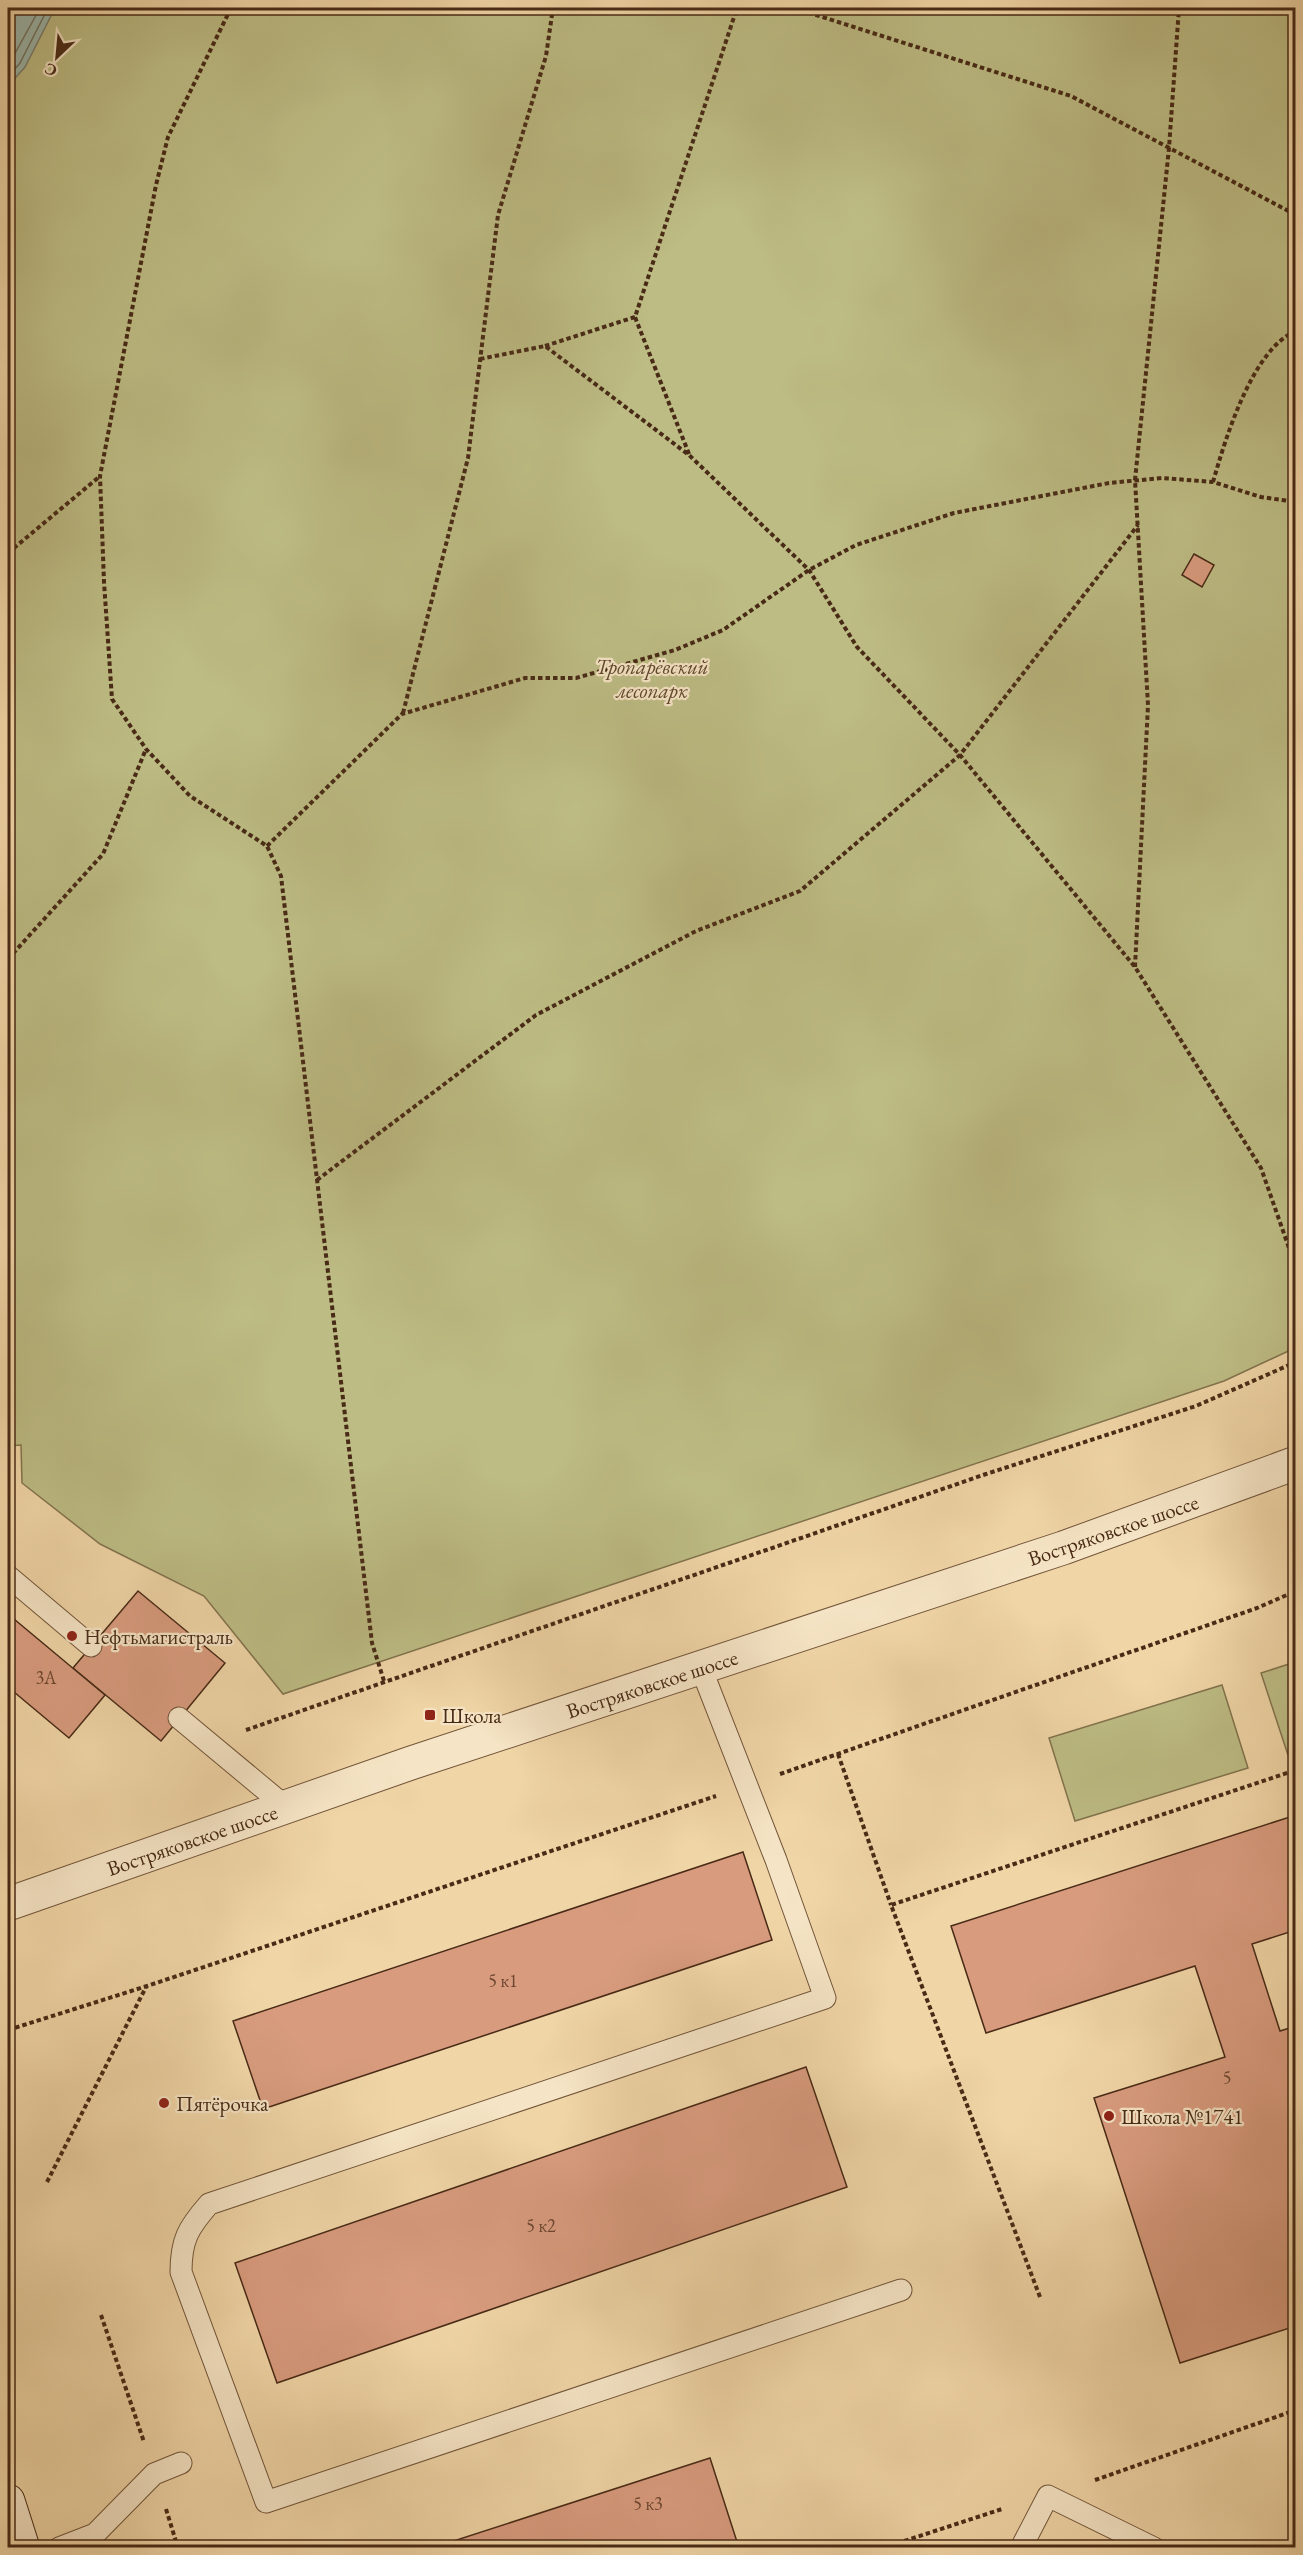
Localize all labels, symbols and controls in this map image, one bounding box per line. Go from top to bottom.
north arrow [27,27,87,87]
text: С [41,58,60,82]
park label: Тропарёвский лесопарк [595,653,709,704]
street label: Востряковское шоссе [1024,1488,1202,1572]
place label: Нефтьмагистраль [84,1623,233,1650]
marker: Нефтьмагистраль [65,1629,79,1643]
street label: Востряковское шоссе [563,1644,741,1724]
house number: 3А [35,1666,57,1689]
place label: Школа [442,1702,502,1729]
marker: Школа [423,1708,437,1722]
street label: Востряковское шоссе [103,1798,281,1882]
house number: 5 к1 [488,1969,518,1992]
house number: 5 [1223,2066,1231,2089]
place label: Пятёрочка [176,2090,269,2117]
marker: Пятёрочка [157,2096,171,2110]
place label: Школа №1741 [1121,2103,1243,2130]
marker: Школа №1741 [1102,2109,1116,2123]
house number: 5 к2 [526,2214,556,2237]
house number: 5 к3 [633,2492,663,2515]

